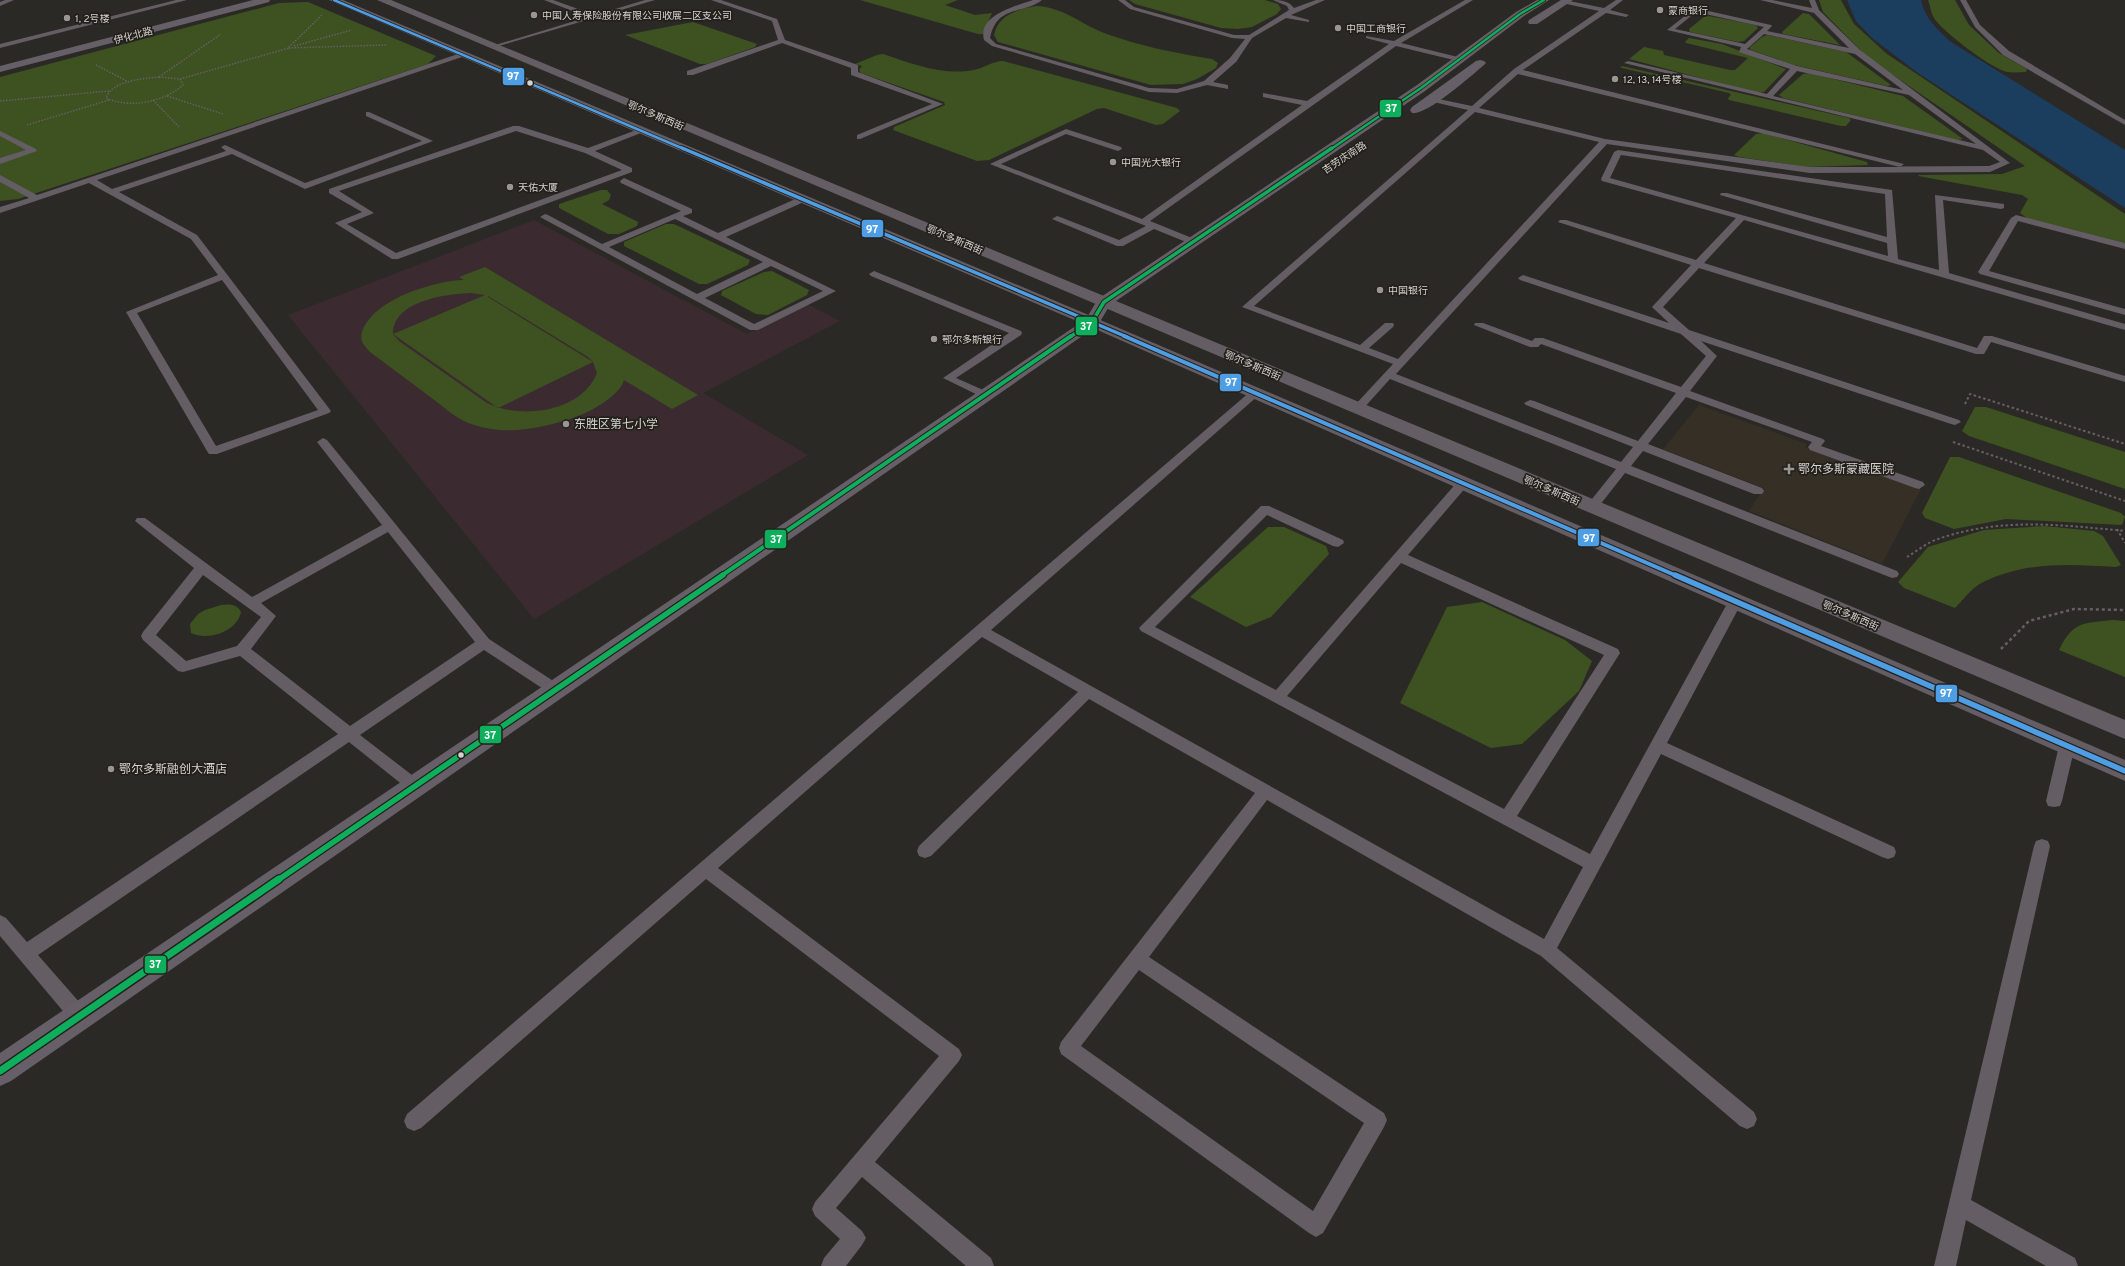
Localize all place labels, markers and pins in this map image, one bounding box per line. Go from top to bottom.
marker: 蒙商银行 [1655,5,1665,15]
place label: 蒙商银行 [1668,5,1708,18]
marker: 中国人寿保险股份有限公司收展二区支公司 [529,10,539,20]
place label: 中国人寿保险股份有限公司收展二区支公司 [542,10,732,23]
marker: 1, 2号楼 [62,13,72,23]
place label: 1, 2号楼 [75,13,110,26]
marker: 中国工商银行 [1333,23,1343,33]
place label: 中国工商银行 [1346,23,1406,36]
marker: 12, 13, 14号楼 [1610,74,1620,84]
place label: 12, 13, 14号楼 [1623,74,1682,87]
unlabelled marker [525,78,535,88]
marker: 中国光大银行 [1108,157,1118,167]
place label: 中国光大银行 [1121,157,1181,170]
marker: 天佑大厦 [505,182,515,192]
place label: 天佑大厦 [518,182,558,195]
marker: 中国银行 [1375,285,1385,295]
place label: 中国银行 [1388,285,1428,298]
marker: 鄂尔多斯银行 [929,334,939,344]
place label: 鄂尔多斯银行 [942,334,1002,347]
place label: 东胜区第七小学 [574,417,658,433]
marker: 东胜区第七小学 [561,419,571,429]
place label: 鄂尔多斯蒙藏医院 [1798,462,1894,478]
marker: 鄂尔多斯蒙藏医院 [1783,463,1795,475]
unlabelled marker [456,750,466,760]
place label: 鄂尔多斯融创大酒店 [119,762,227,778]
marker: 鄂尔多斯融创大酒店 [106,764,116,774]

